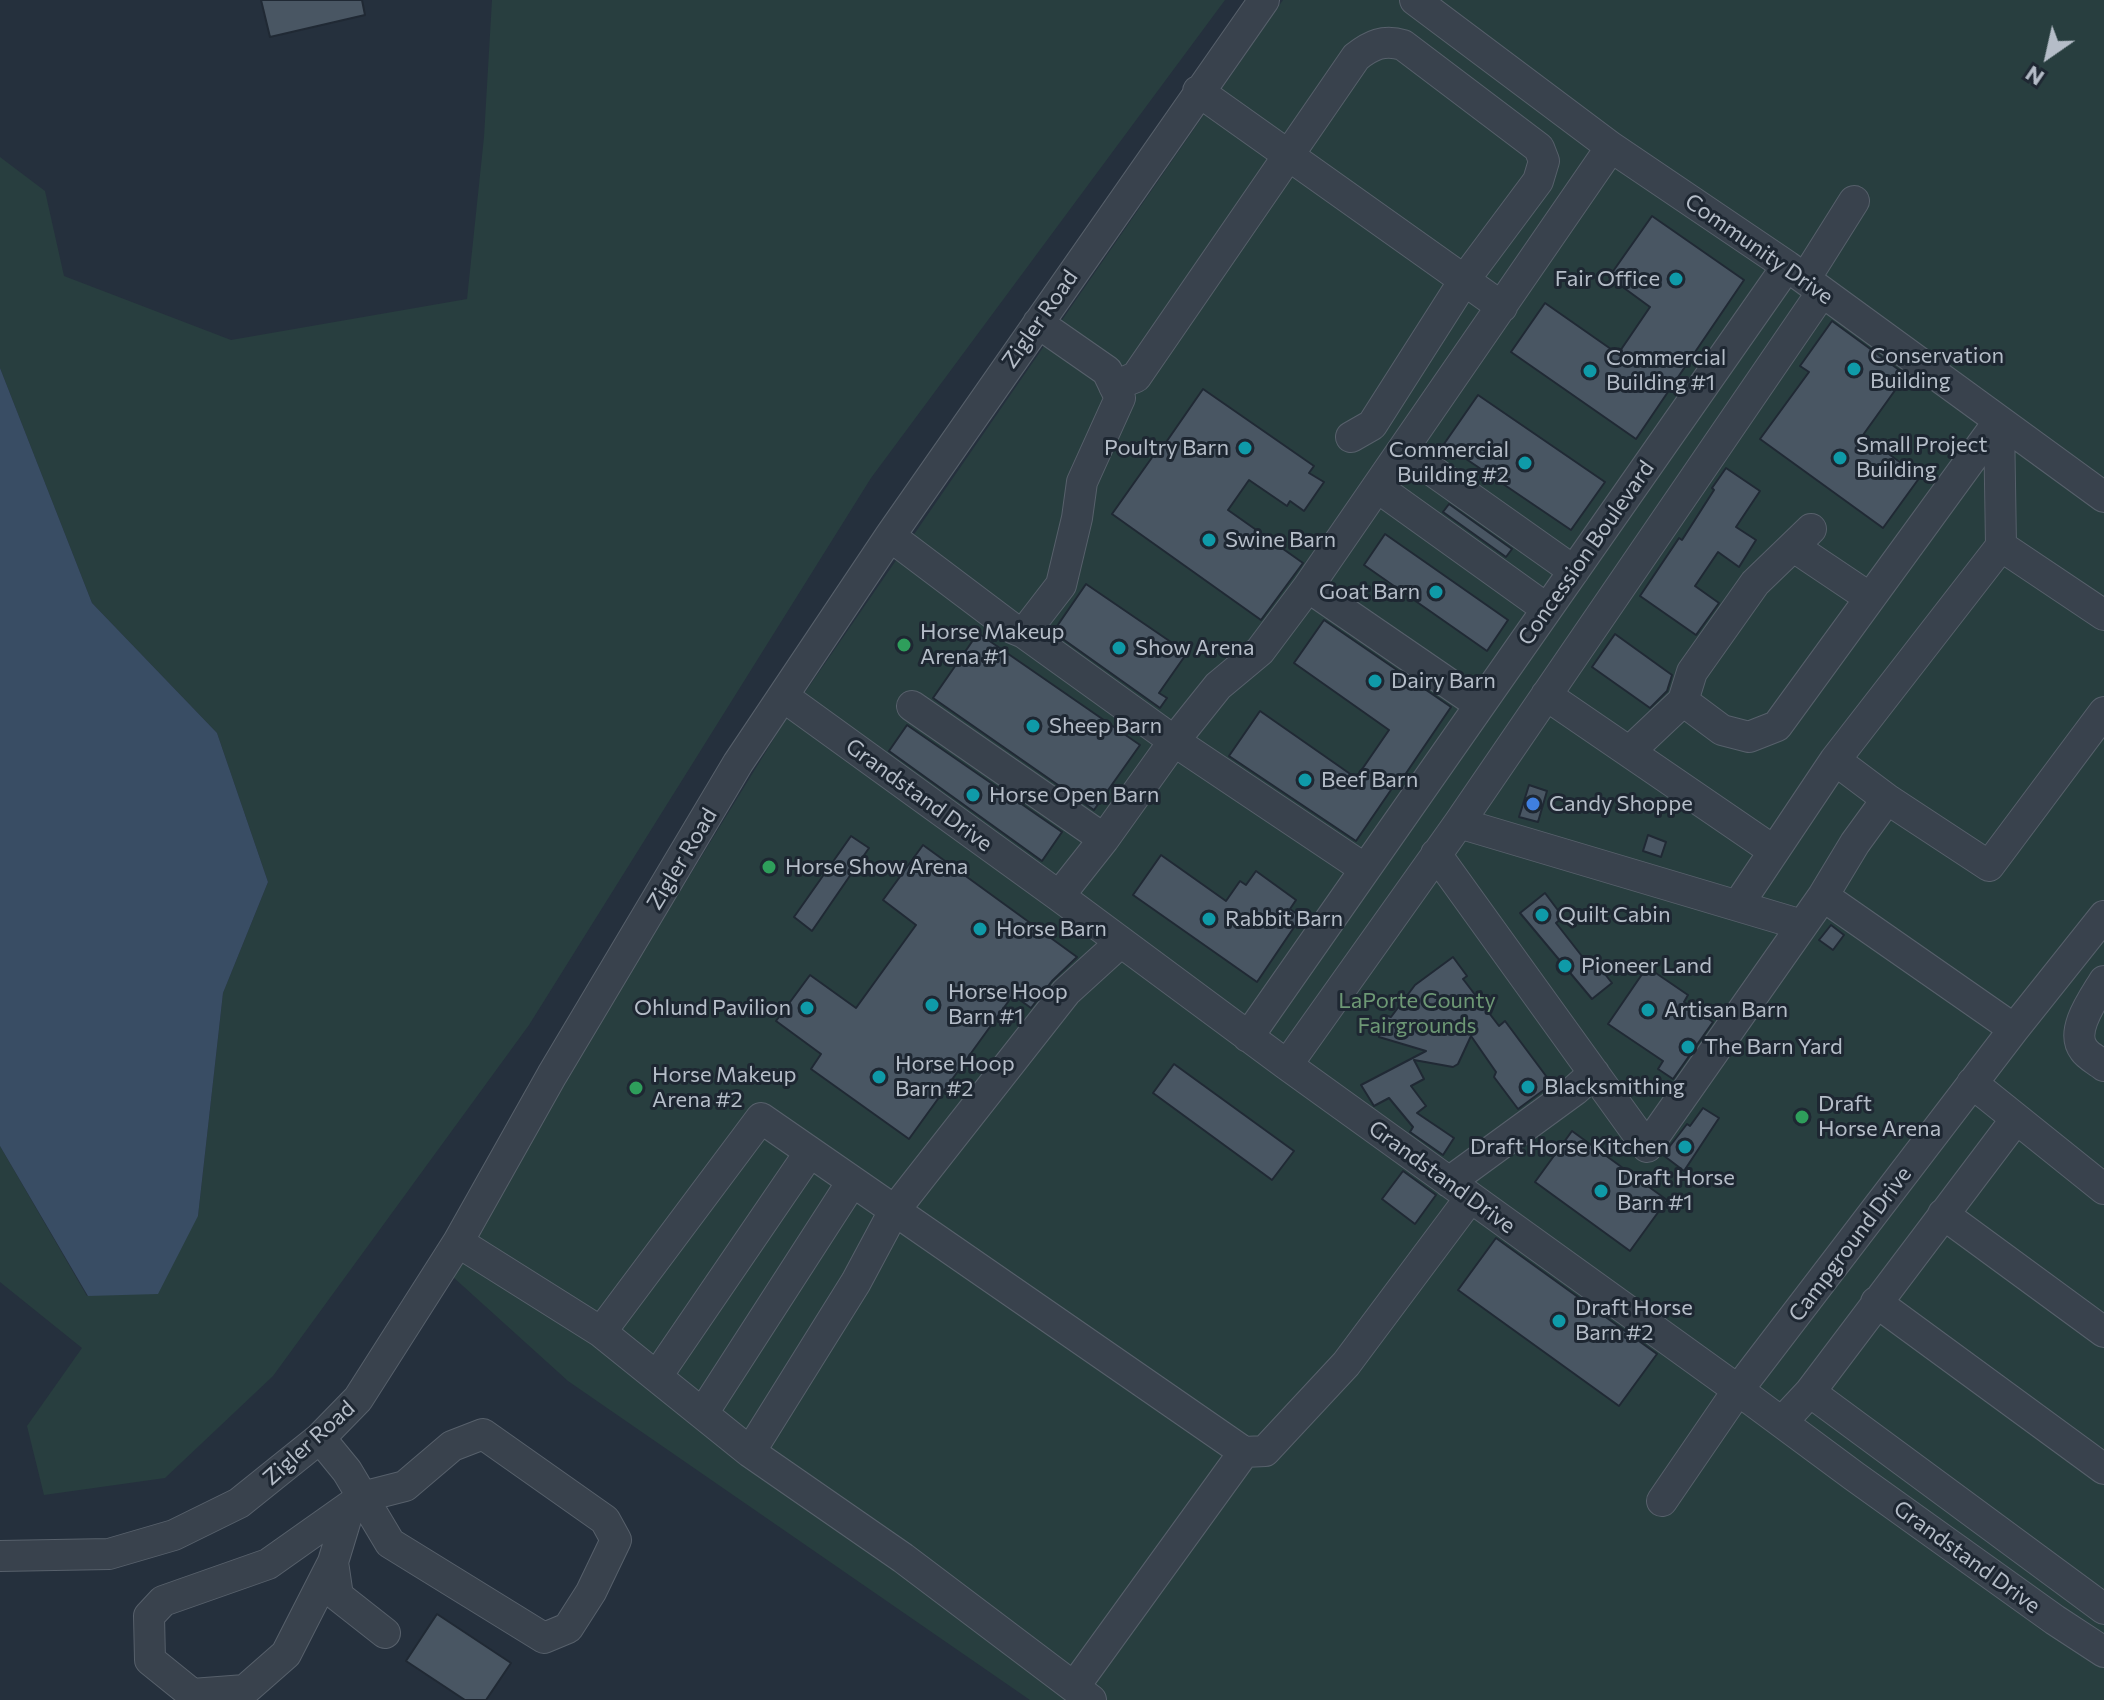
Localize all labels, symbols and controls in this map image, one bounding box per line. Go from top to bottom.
north arrow [2008,16,2088,96]
text: N [2020,61,2049,92]
street label: Community Drive [1680,188,1838,310]
street label: Zigler Road [997,265,1083,373]
place label: Fair Office [1555,266,1660,292]
marker: Fair Office [1667,270,1685,288]
place label: Conservation Building [1870,343,2004,394]
place label: Commercial Building #1 [1606,345,1726,396]
marker: Conservation Building [1845,360,1863,378]
marker: Commercial Building #1 [1581,362,1599,380]
place label: Small Project Building [1856,432,1987,484]
place label: Poultry Barn [1104,435,1229,461]
place label: Commercial Building #2 [1389,437,1509,488]
marker: Poultry Barn [1236,439,1254,457]
marker: Small Project Building [1831,449,1849,467]
marker: Commercial Building #2 [1516,454,1534,472]
street label: Concession Boulevard [1512,456,1660,650]
place label: Swine Barn [1225,527,1336,553]
marker: Swine Barn [1200,531,1218,549]
place label: Goat Barn [1319,579,1420,605]
marker: Goat Barn [1427,583,1445,601]
place label: Horse Makeup Arena #1 [920,619,1065,670]
place label: Show Arena [1135,635,1254,661]
marker: Horse Makeup Arena #1 [895,636,913,654]
marker: Show Arena [1110,639,1128,657]
place label: Dairy Barn [1391,668,1496,694]
marker: Dairy Barn [1366,672,1384,690]
place label: Sheep Barn [1049,713,1162,739]
marker: Sheep Barn [1024,717,1042,735]
street label: Grandstand Drive [841,733,997,857]
place label: Beef Barn [1321,767,1418,793]
marker: Beef Barn [1296,771,1314,789]
place label: Horse Open Barn [989,782,1159,808]
marker: Horse Open Barn [964,786,982,804]
place label: Candy Shoppe [1549,791,1693,817]
marker: Candy Shoppe [1524,795,1542,813]
street label: Zigler Road [641,803,723,915]
place label: Horse Show Arena [785,854,968,880]
marker: Horse Show Arena [760,858,778,876]
place label: Quilt Cabin [1558,902,1671,928]
place label: Rabbit Barn [1225,906,1343,932]
marker: Quilt Cabin [1533,906,1551,924]
marker: Rabbit Barn [1200,910,1218,928]
place label: Horse Barn [996,916,1107,942]
marker: Horse Barn [971,920,989,938]
place label: Pioneer Land [1581,953,1712,979]
marker: Pioneer Land [1556,957,1574,975]
place label: Horse Hoop Barn #1 [948,979,1068,1030]
park label: LaPorte County Fairgrounds [1338,988,1496,1040]
place label: Ohlund Pavilion [634,995,791,1021]
marker: Horse Hoop Barn #1 [923,996,941,1014]
place label: Artisan Barn [1664,997,1788,1023]
marker: Ohlund Pavilion [798,999,816,1017]
marker: Artisan Barn [1639,1001,1657,1019]
place label: The Barn Yard [1704,1034,1843,1060]
marker: The Barn Yard [1679,1038,1697,1056]
place label: Horse Hoop Barn #2 [895,1051,1015,1102]
place label: Horse Makeup Arena #2 [652,1062,797,1114]
marker: Horse Hoop Barn #2 [870,1068,888,1086]
place label: Blacksmithing [1544,1074,1685,1100]
marker: Blacksmithing [1519,1078,1537,1096]
marker: Horse Makeup Arena #2 [627,1079,645,1097]
place label: Draft Horse Arena [1818,1091,1941,1142]
marker: Draft Horse Arena [1793,1108,1811,1126]
street label: Grandstand Drive [1364,1115,1520,1239]
place label: Draft Horse Kitchen [1470,1134,1669,1160]
marker: Draft Horse Kitchen [1676,1138,1694,1156]
street label: Campground Drive [1783,1161,1917,1327]
place label: Draft Horse Barn #1 [1617,1165,1735,1216]
marker: Draft Horse Barn #1 [1592,1182,1610,1200]
place label: Draft Horse Barn #2 [1575,1295,1693,1346]
marker: Draft Horse Barn #2 [1550,1312,1568,1330]
street label: Zigler Road [258,1395,360,1491]
street label: Grandstand Drive [1889,1495,2045,1619]

